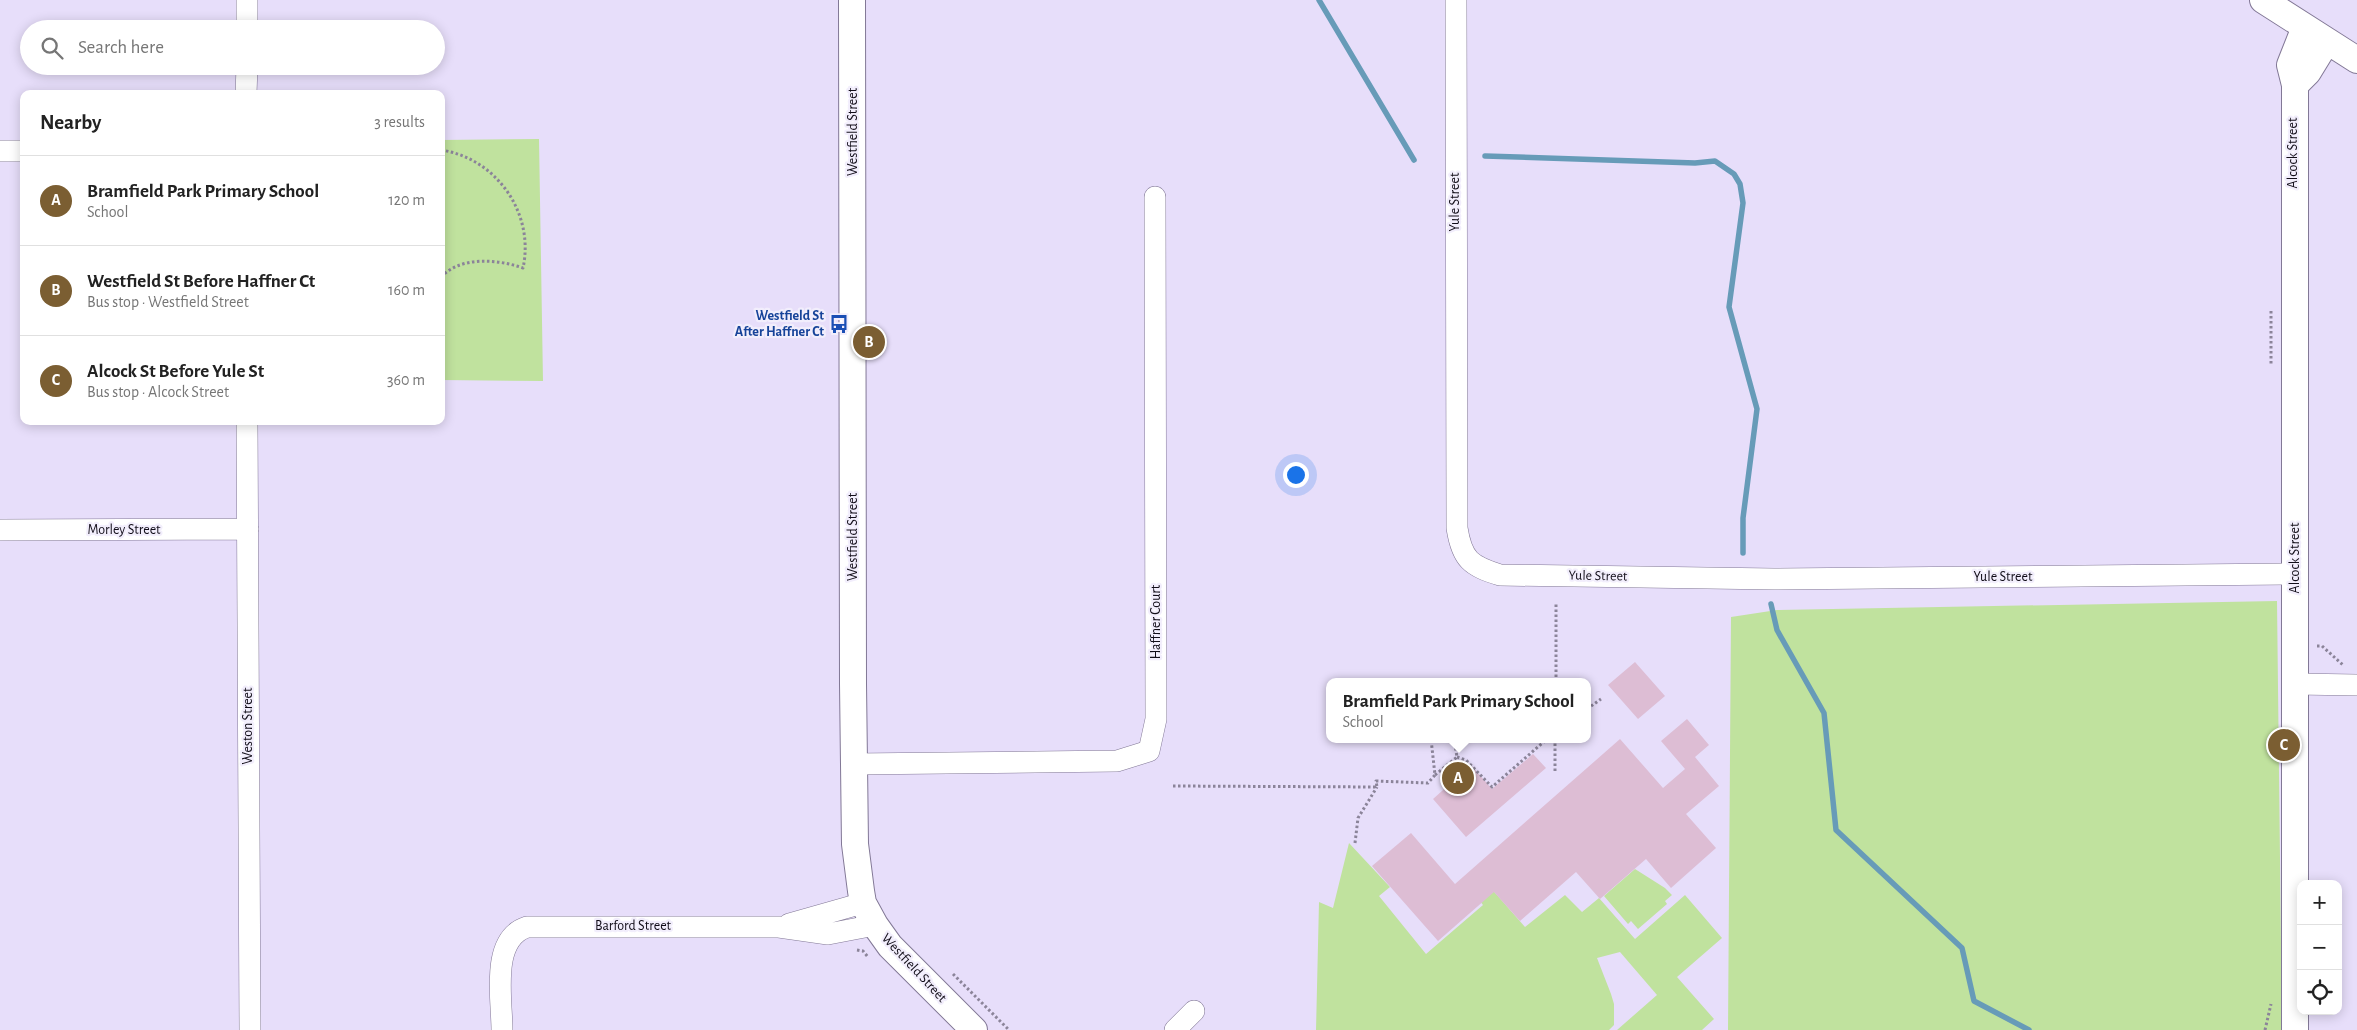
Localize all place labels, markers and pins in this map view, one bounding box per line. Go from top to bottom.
place label: Westfield St After Haffner Ct [735,309,824,339]
bus stop icon: Westfield St After Haffner Ct [828,313,850,335]
pin: B [853,323,885,361]
pin: C [2268,726,2300,764]
pin: A [1442,759,1474,797]

